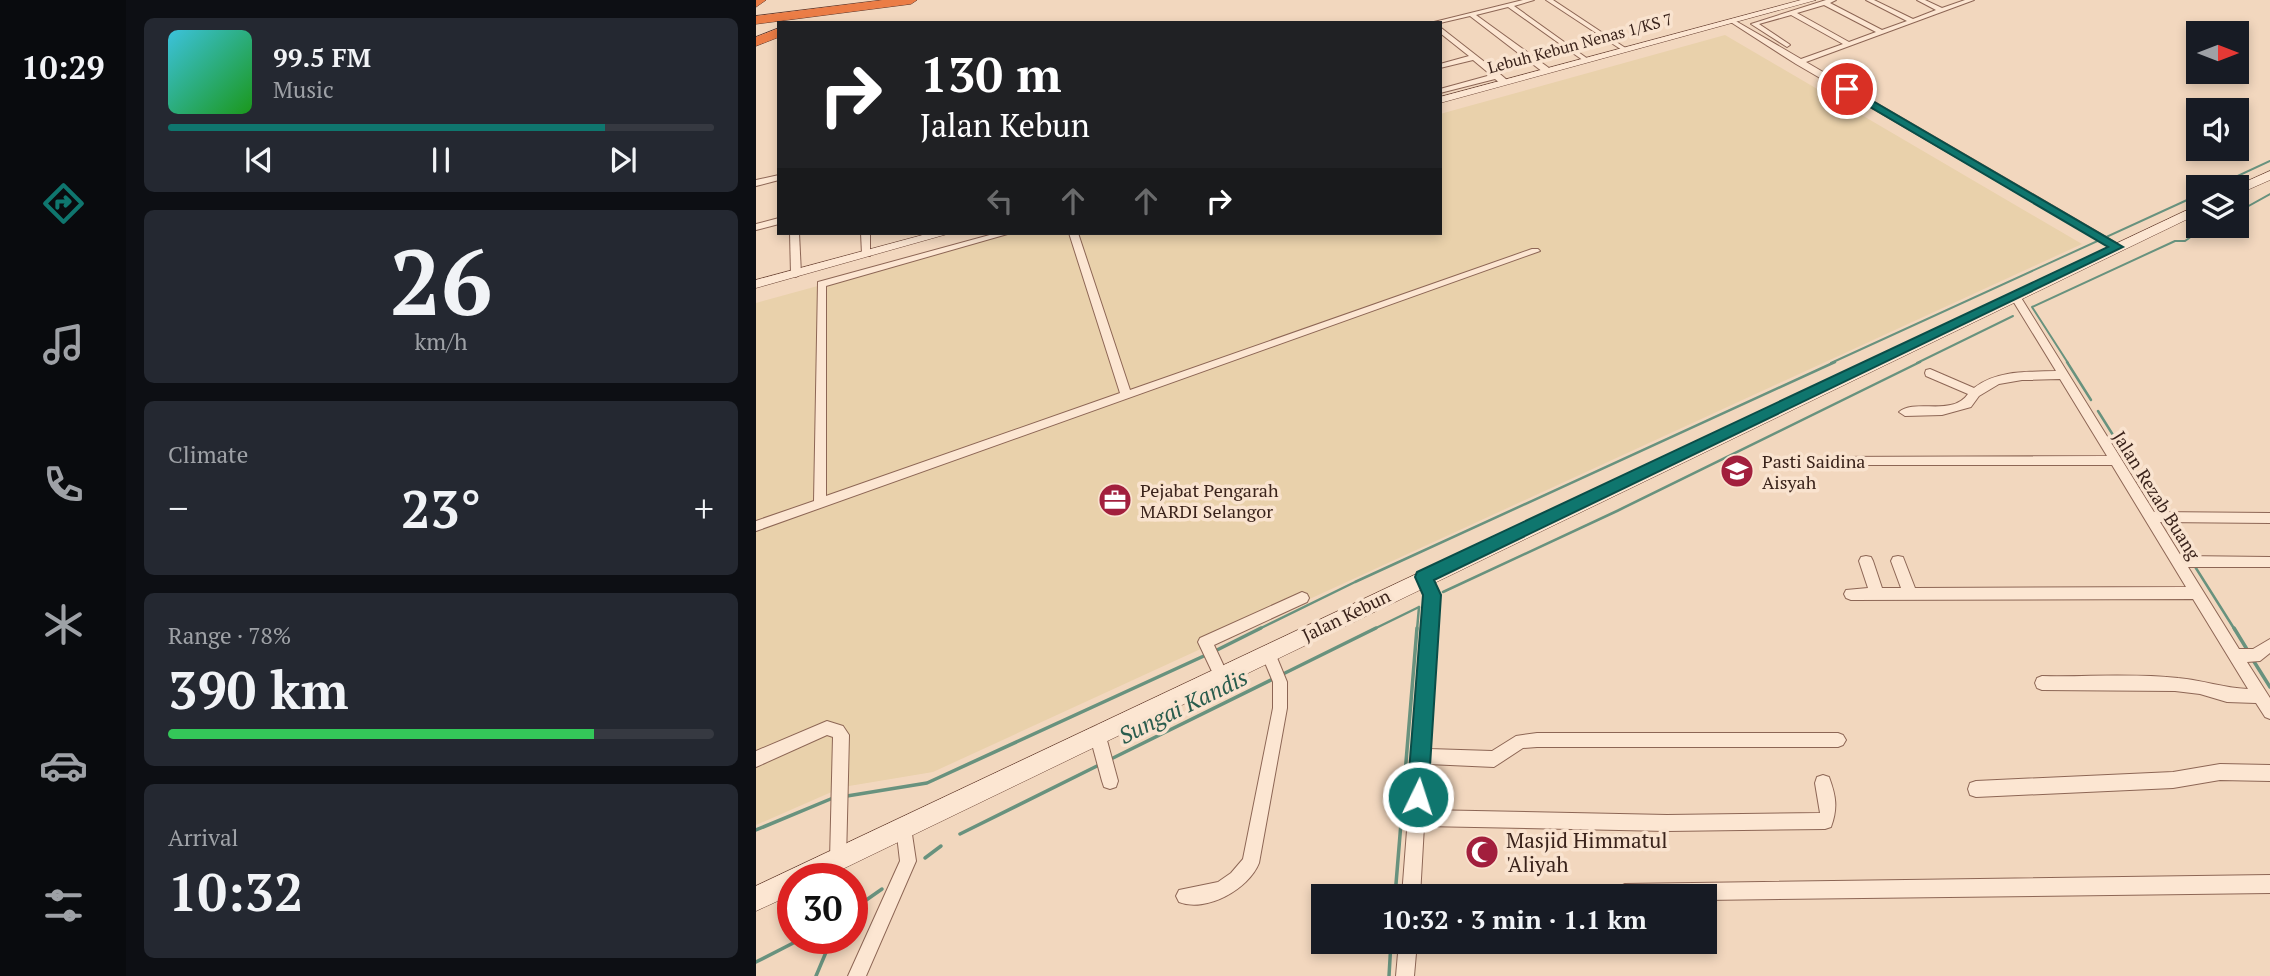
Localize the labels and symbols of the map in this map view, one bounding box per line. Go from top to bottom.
street label: Lebuh Kebun Nenas 1/KS 7 [1485,8,1675,78]
north arrow [2186,21,2249,84]
pin [1817,59,1877,119]
street label: Jalan Rezab Buang [2108,426,2207,564]
place label: Pasti Saidina Aisyah [1762,449,1865,494]
school or university icon: Pasti Saidina Aisyah [1718,452,1756,490]
place label: Pejabat Pengarah MARDI Selangor [1140,478,1279,523]
office icon: Pejabat Pengarah MARDI Selangor [1096,481,1134,519]
street label: Jalan Kebun [1298,583,1394,647]
water label: Sungai Kandis [1113,661,1253,751]
position arrow [1381,760,1455,834]
place label: Masjid Himmatul 'Aliyah [1506,826,1668,878]
mosque icon: Masjid Himmatul 'Aliyah [1463,833,1501,871]
speed limit sign: 30 [777,863,868,954]

